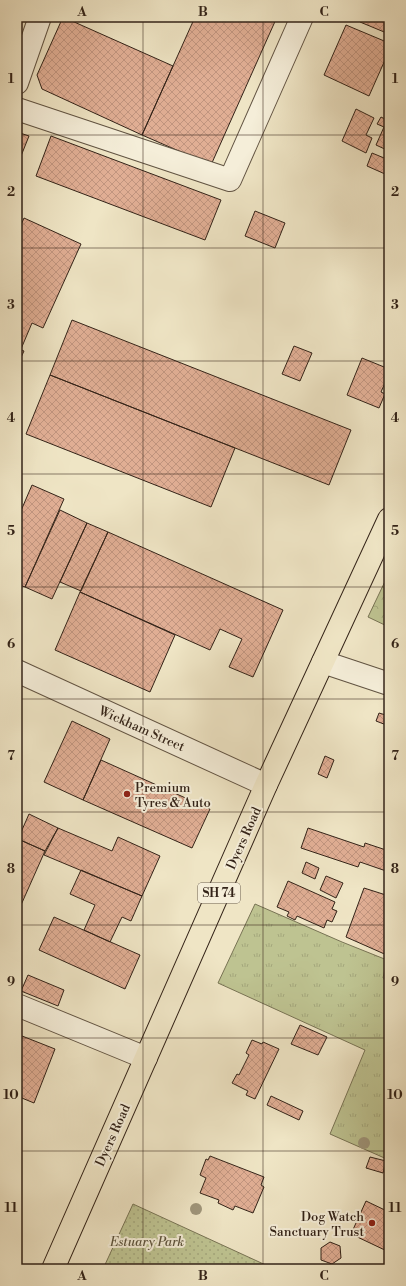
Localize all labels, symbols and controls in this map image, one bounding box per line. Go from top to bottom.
text: A [76,4,87,20]
text: B [198,4,208,20]
text: C [319,4,329,20]
text: 1 [8,71,15,87]
text: 1 [392,71,399,87]
text: 2 [7,184,15,200]
text: 2 [391,184,399,200]
text: 3 [7,297,15,313]
text: 3 [391,297,399,313]
text: 4 [7,410,16,426]
text: 4 [391,410,400,426]
text: 5 [7,523,15,539]
text: 5 [391,523,399,539]
text: 6 [7,636,15,652]
text: 6 [391,636,399,652]
street label: Wickham Street [95,702,188,755]
text: 7 [7,748,15,764]
text: 7 [391,748,399,764]
place label: Premium Tyres & Auto [135,780,211,811]
marker: Premium Tyres & Auto [122,789,132,799]
street label: Dyers Road [223,804,265,872]
text: 8 [7,861,15,877]
text: 8 [391,861,399,877]
road number: SH 74 [198,883,240,903]
text: 9 [7,974,15,990]
text: 9 [391,974,399,990]
text: 10 [3,1087,19,1103]
text: 10 [387,1087,403,1103]
street label: Dyers Road [92,1101,134,1169]
text: 11 [5,1200,18,1216]
text: 11 [389,1200,402,1216]
place label: Dog Watch Sanctuary Trust [270,1209,364,1240]
marker: Dog Watch Sanctuary Trust [367,1218,377,1228]
park label: Estuary Park [109,1234,184,1250]
text: A [76,1268,87,1284]
text: B [198,1268,208,1284]
text: C [319,1268,329,1284]

